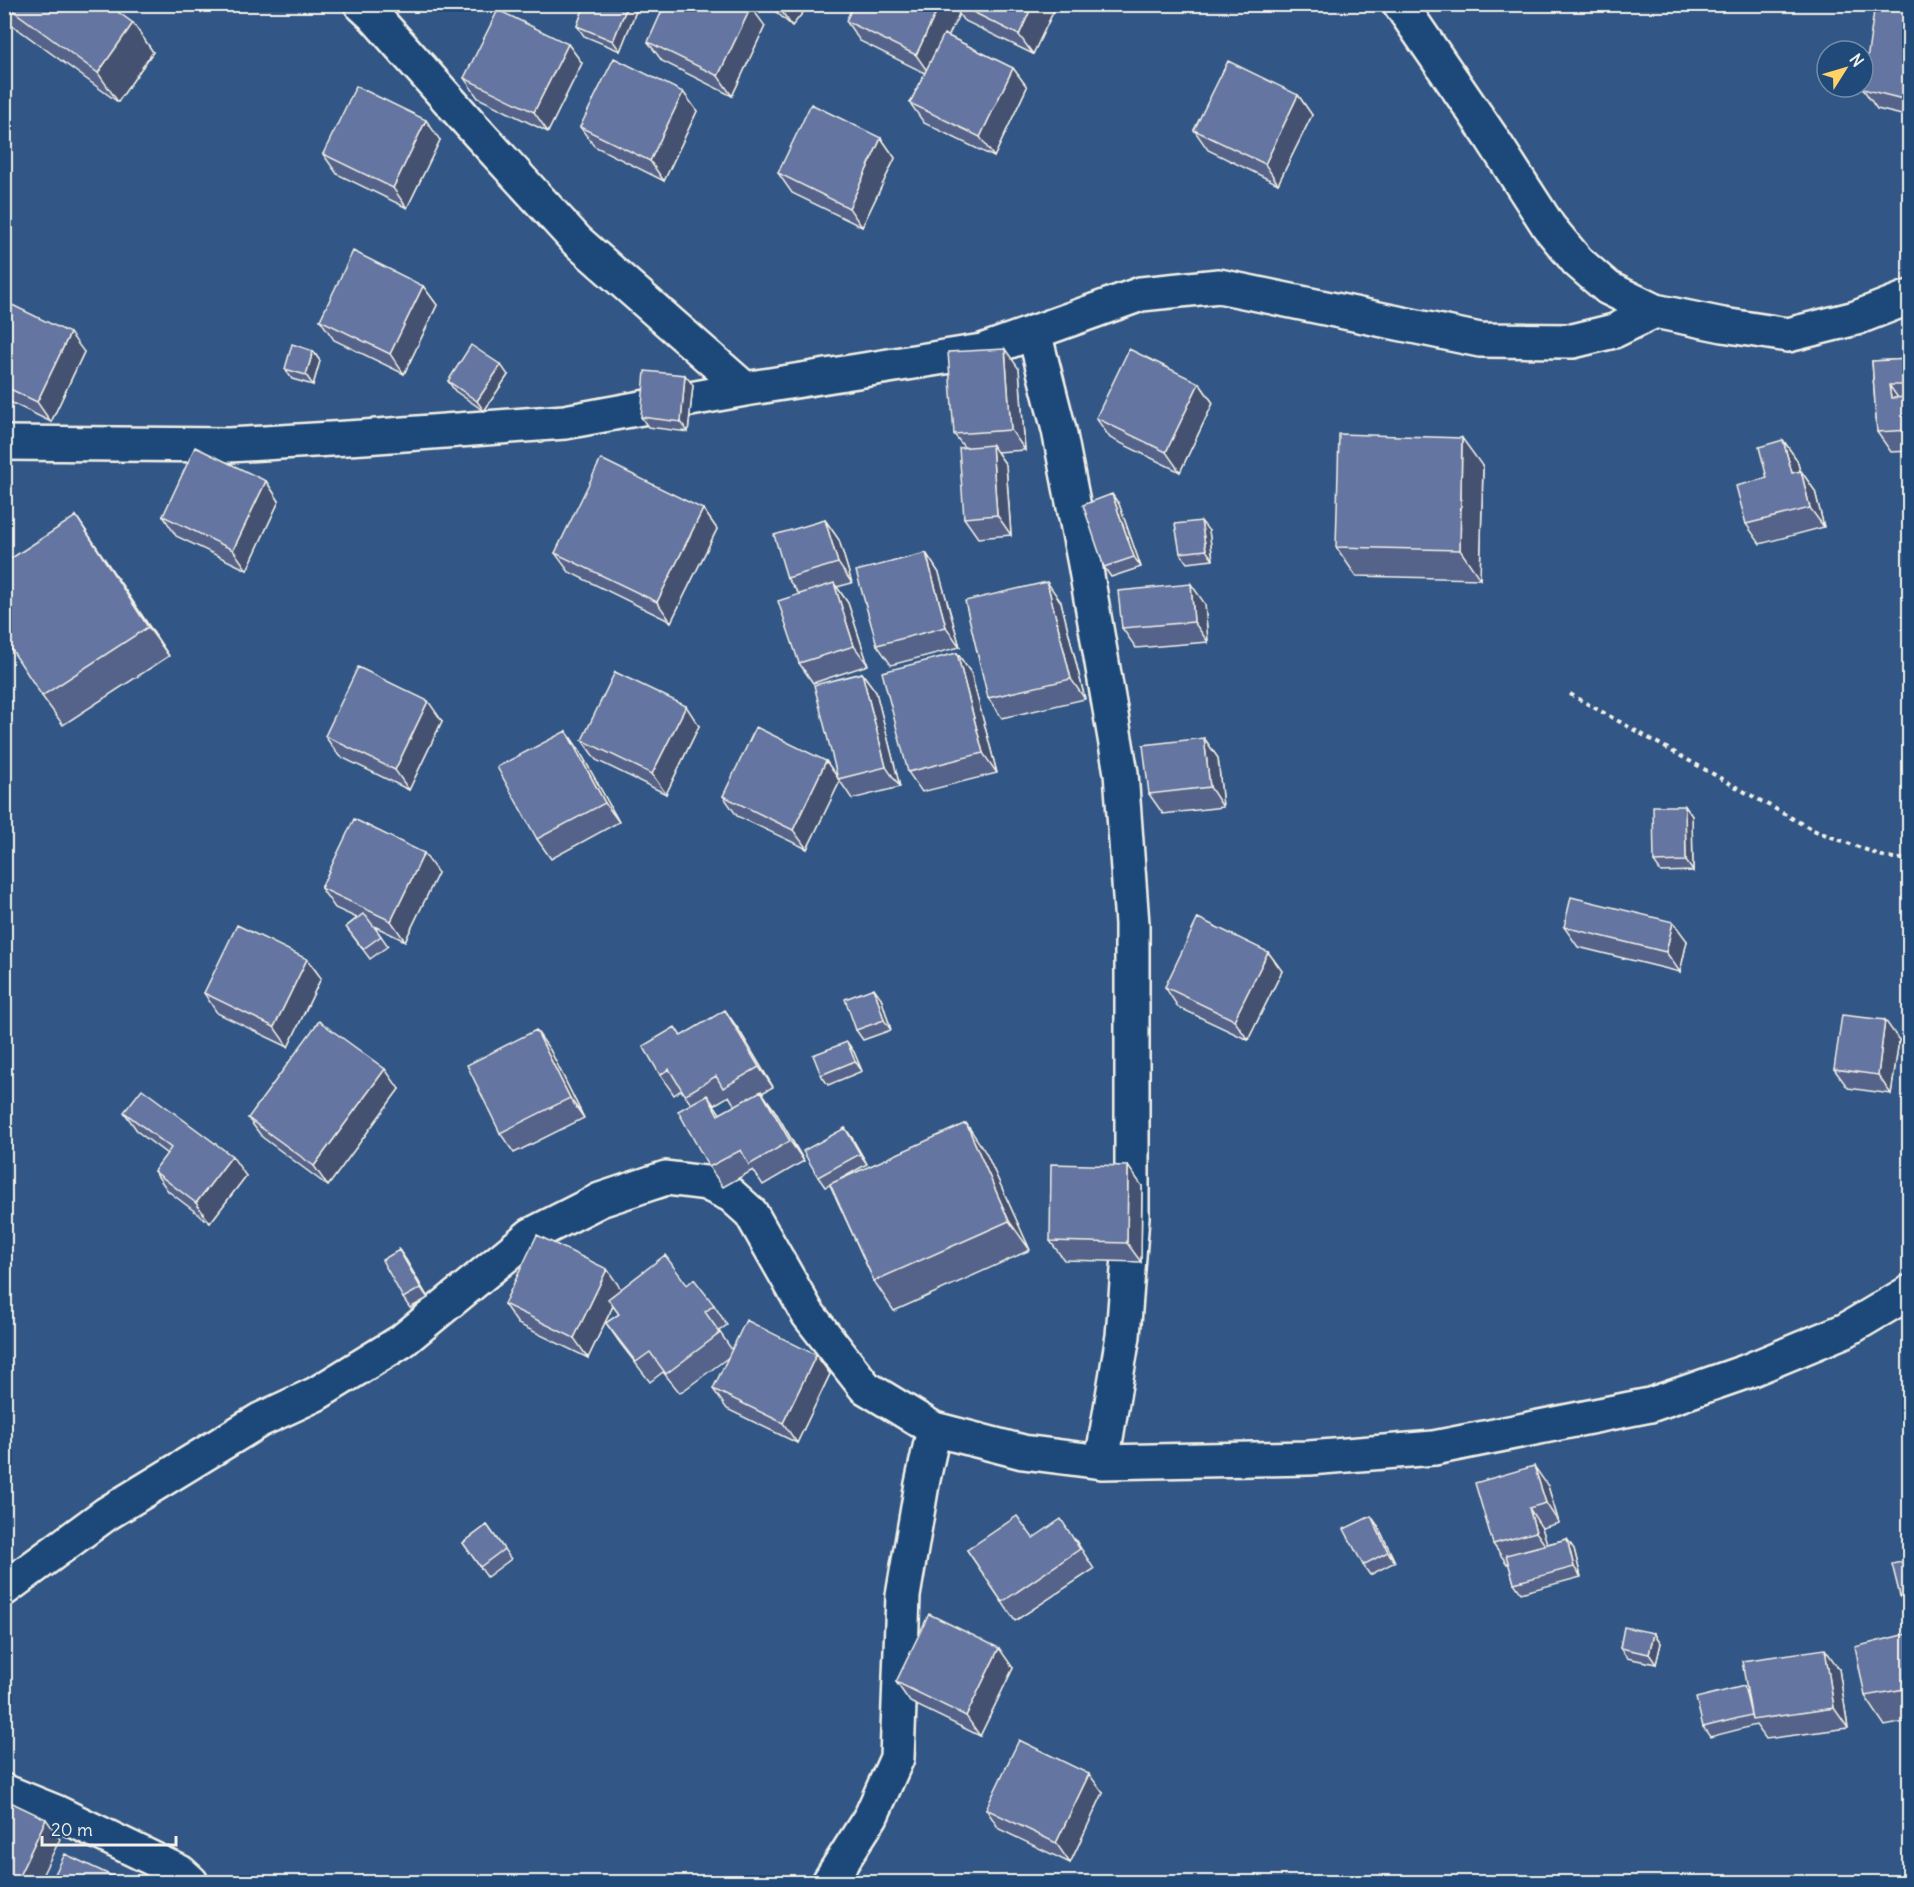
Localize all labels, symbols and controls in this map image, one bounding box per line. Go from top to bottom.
north arrow [1815,39,1875,99]
text: N [1846,50,1868,70]
scale bar [42,1809,176,1847]
text: 20 m [51,1818,93,1841]

